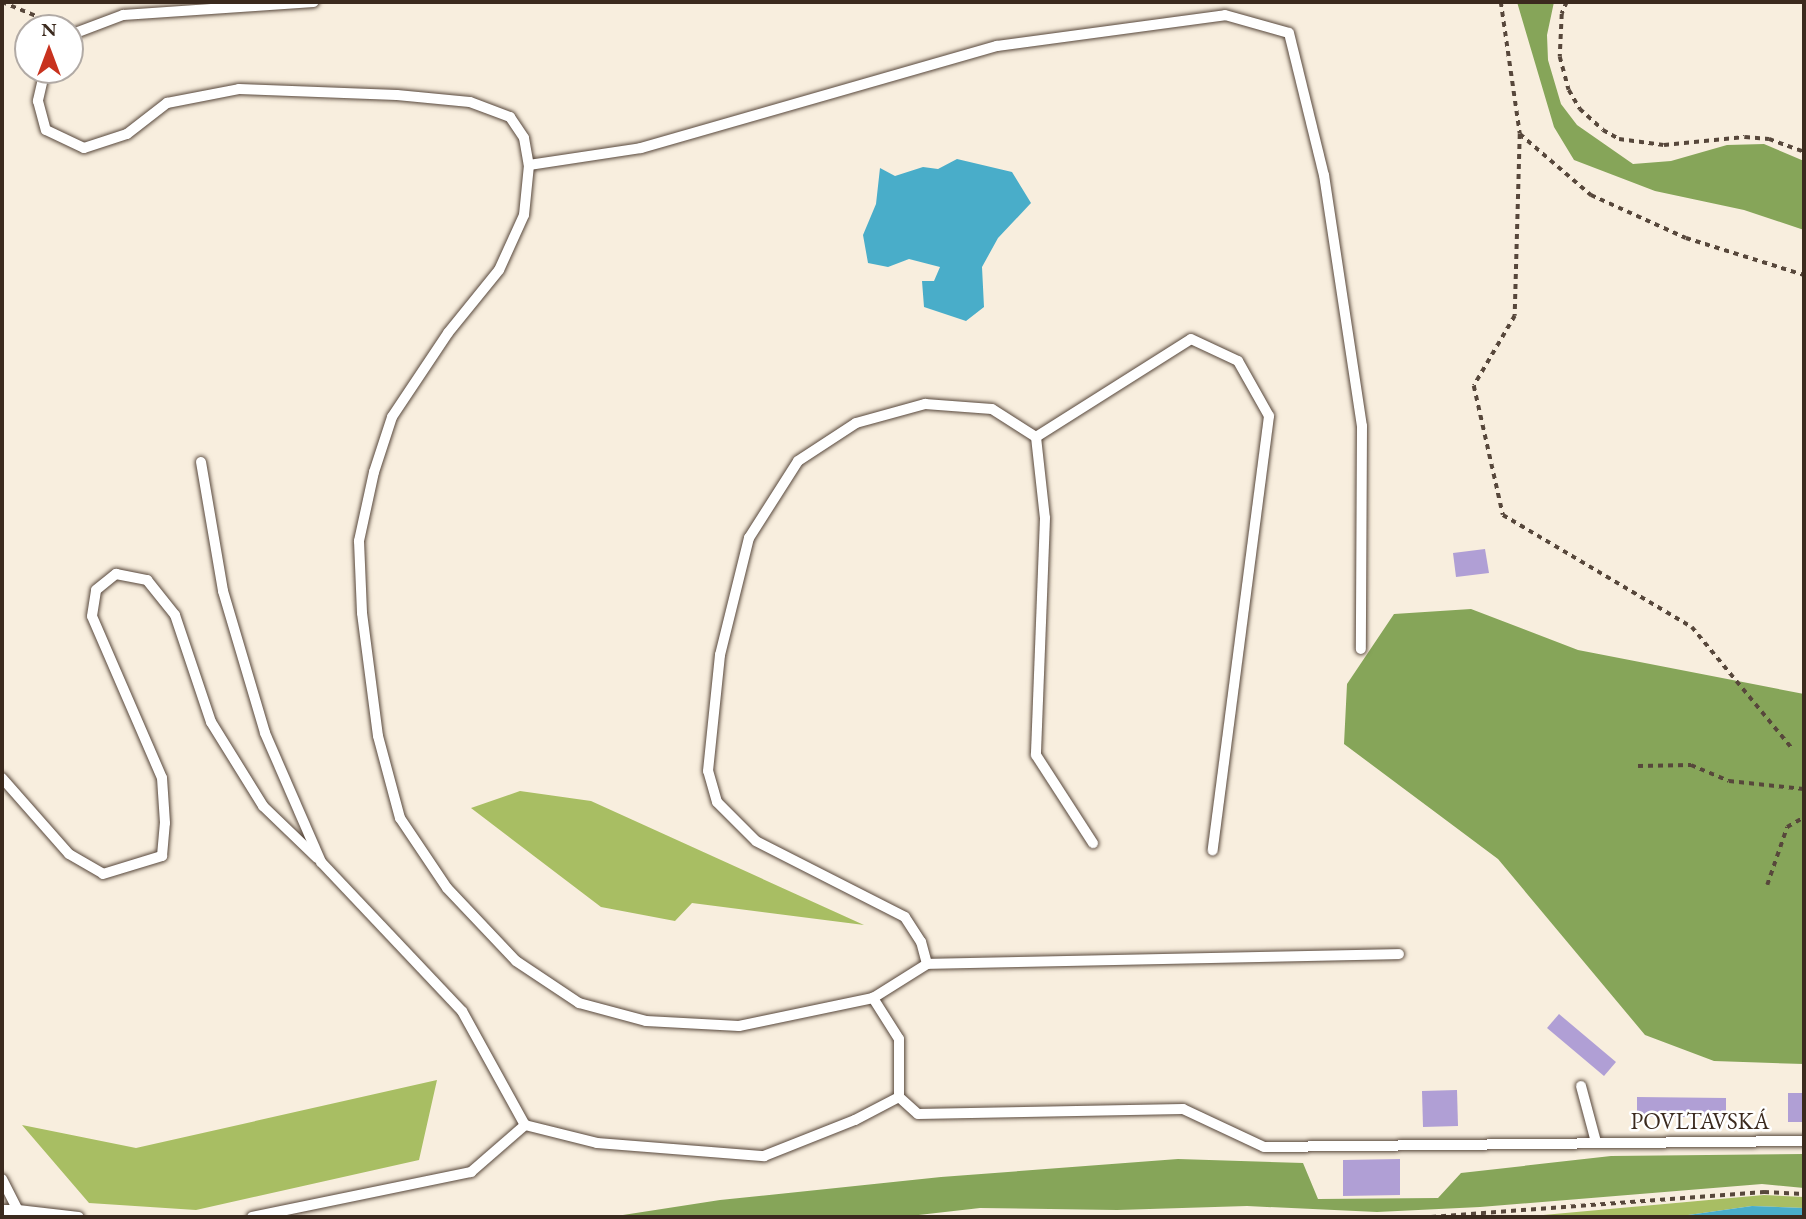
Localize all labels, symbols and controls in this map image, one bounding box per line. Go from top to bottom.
north arrow [14,14,84,84]
text: N [41,17,57,42]
street label: POVLTAVSKÁ [1631,1107,1769,1135]

